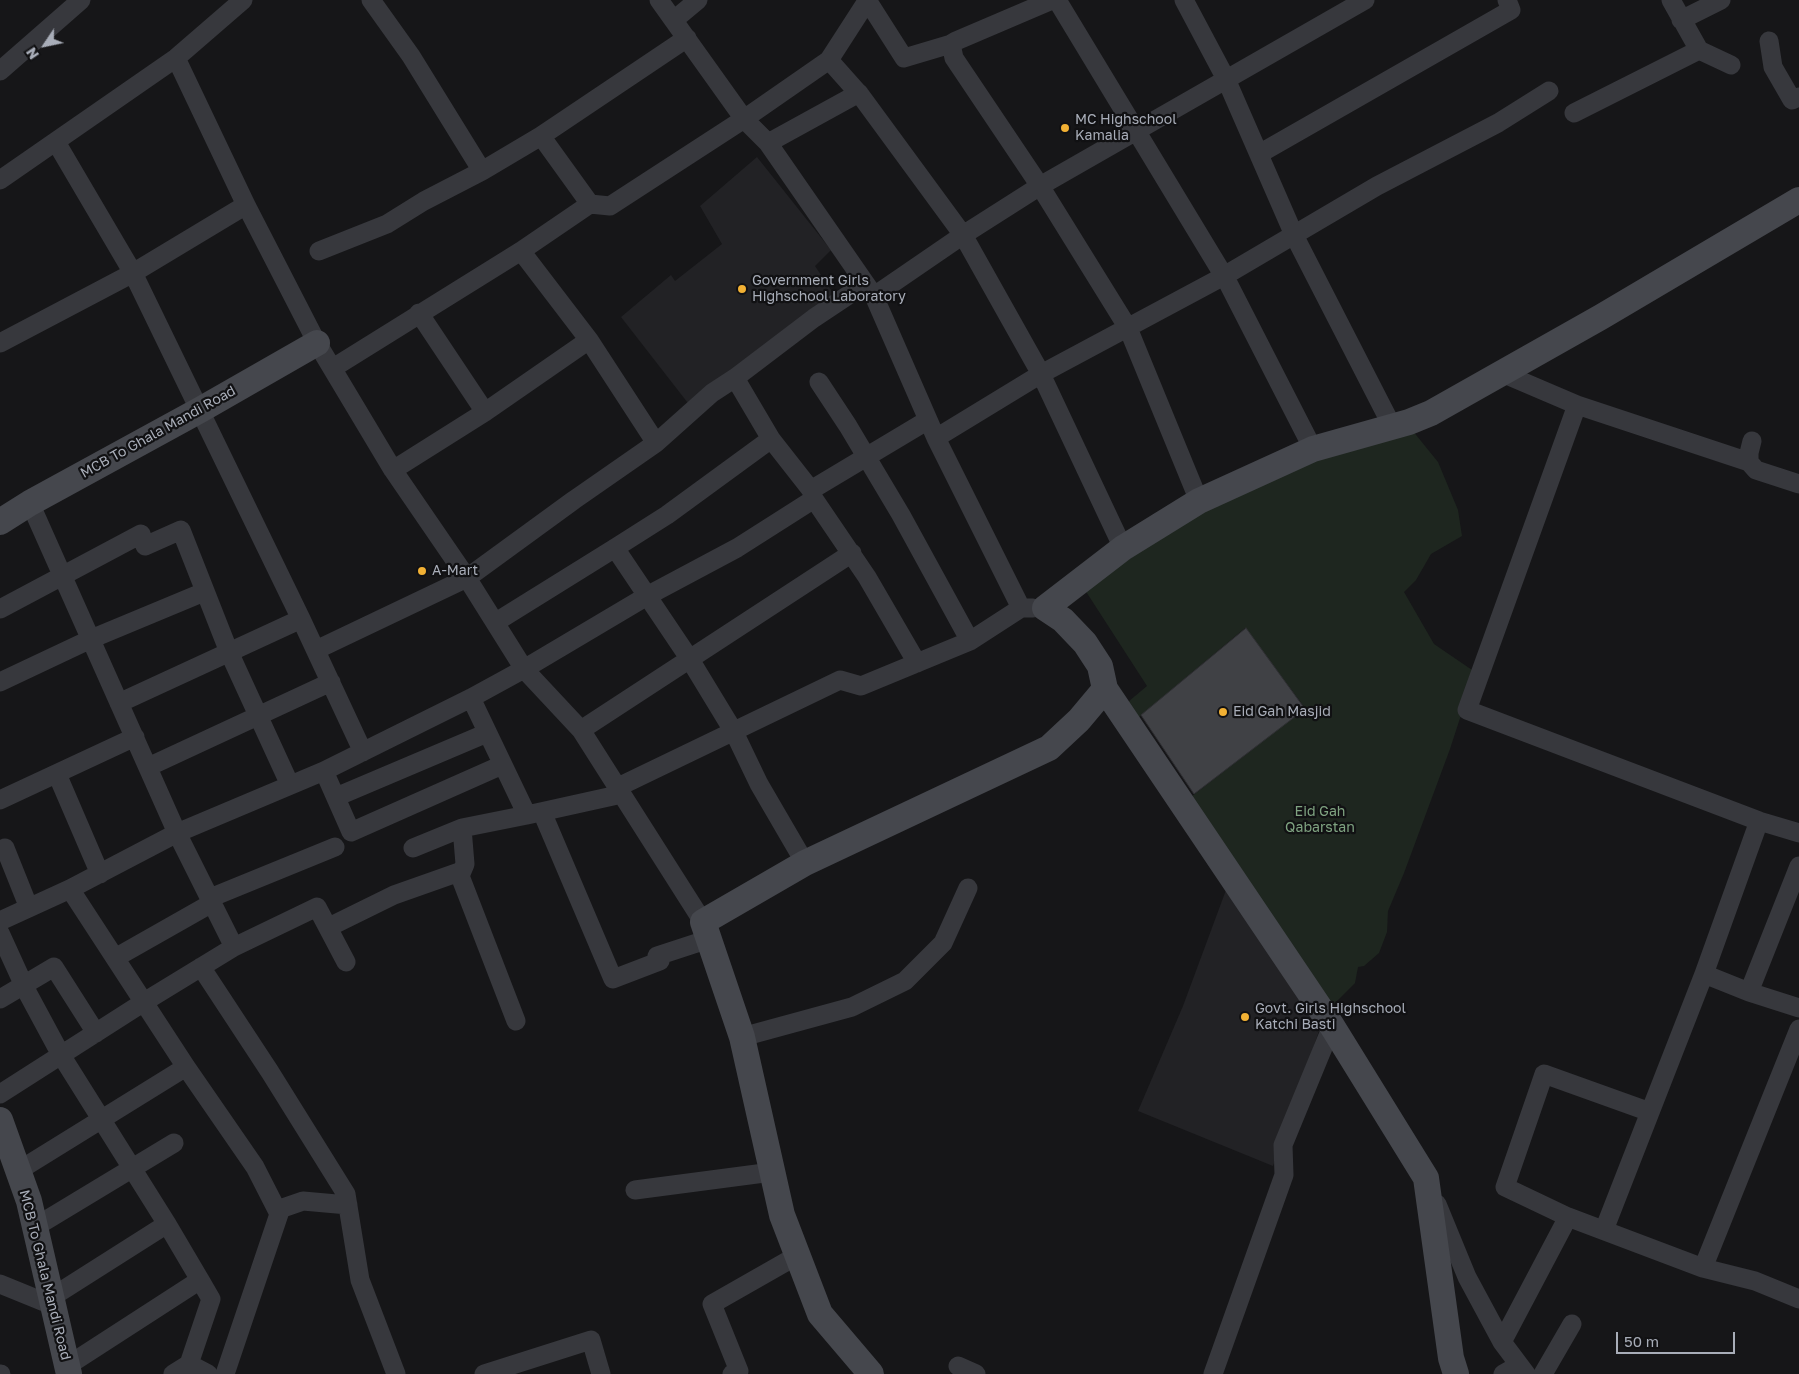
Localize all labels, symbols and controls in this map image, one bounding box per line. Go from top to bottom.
north arrow [20,20,70,70]
text: N [22,45,42,63]
place label: MC Highschool Kamalia [1075,112,1177,144]
marker: MC Highschool Kamalia [1059,122,1071,134]
place label: Government Girls Highschool Laboratory [752,273,906,306]
marker: Government Girls Highschool Laboratory [736,283,748,295]
street label: MCB To Ghala Mandi Road [78,382,238,482]
place label: A-Mart [432,563,478,579]
marker: A-Mart [416,565,428,577]
place label: Eid Gah Masjid [1233,704,1331,720]
marker: Eid Gah Masjid [1217,706,1229,718]
park label: Eid Gah Qabarstan [1285,804,1355,836]
place label: Govt. Girls Highschool Katchi Basti [1255,1001,1406,1034]
marker: Govt. Girls Highschool Katchi Basti [1239,1011,1251,1023]
street label: MCB To Ghala Mandi Road [16,1188,74,1362]
scale bar [1619,1322,1738,1354]
text: 50 m [1624,1332,1659,1350]

